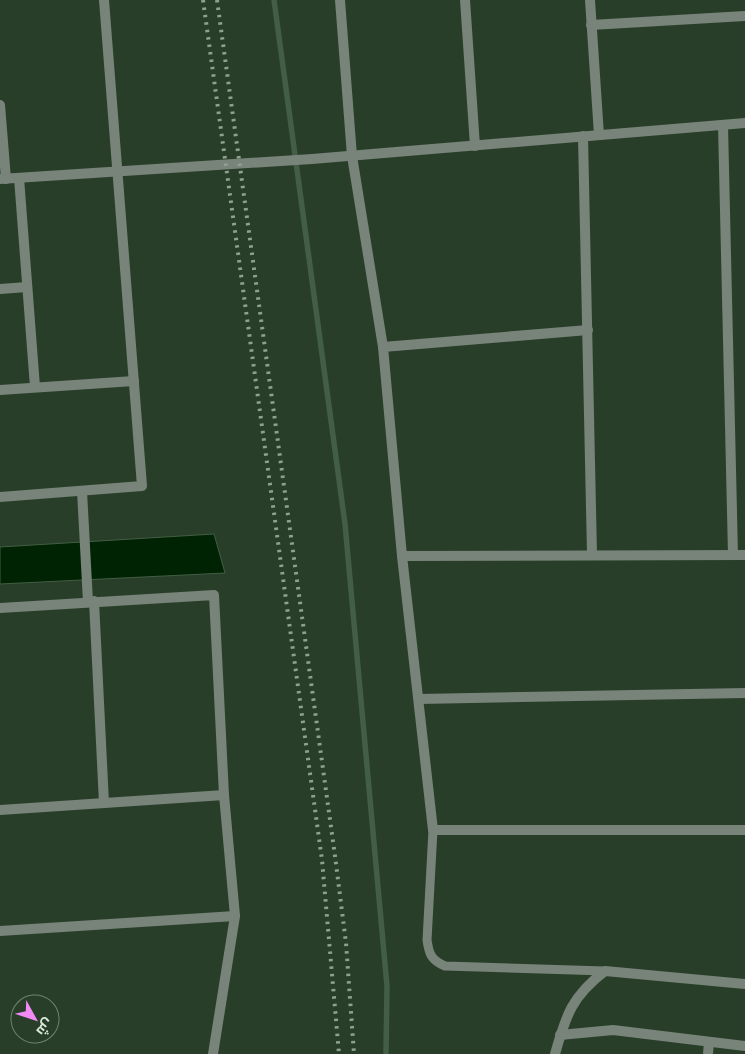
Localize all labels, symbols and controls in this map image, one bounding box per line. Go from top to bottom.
north arrow [10,994,60,1044]
text: ش [32,1015,58,1040]

